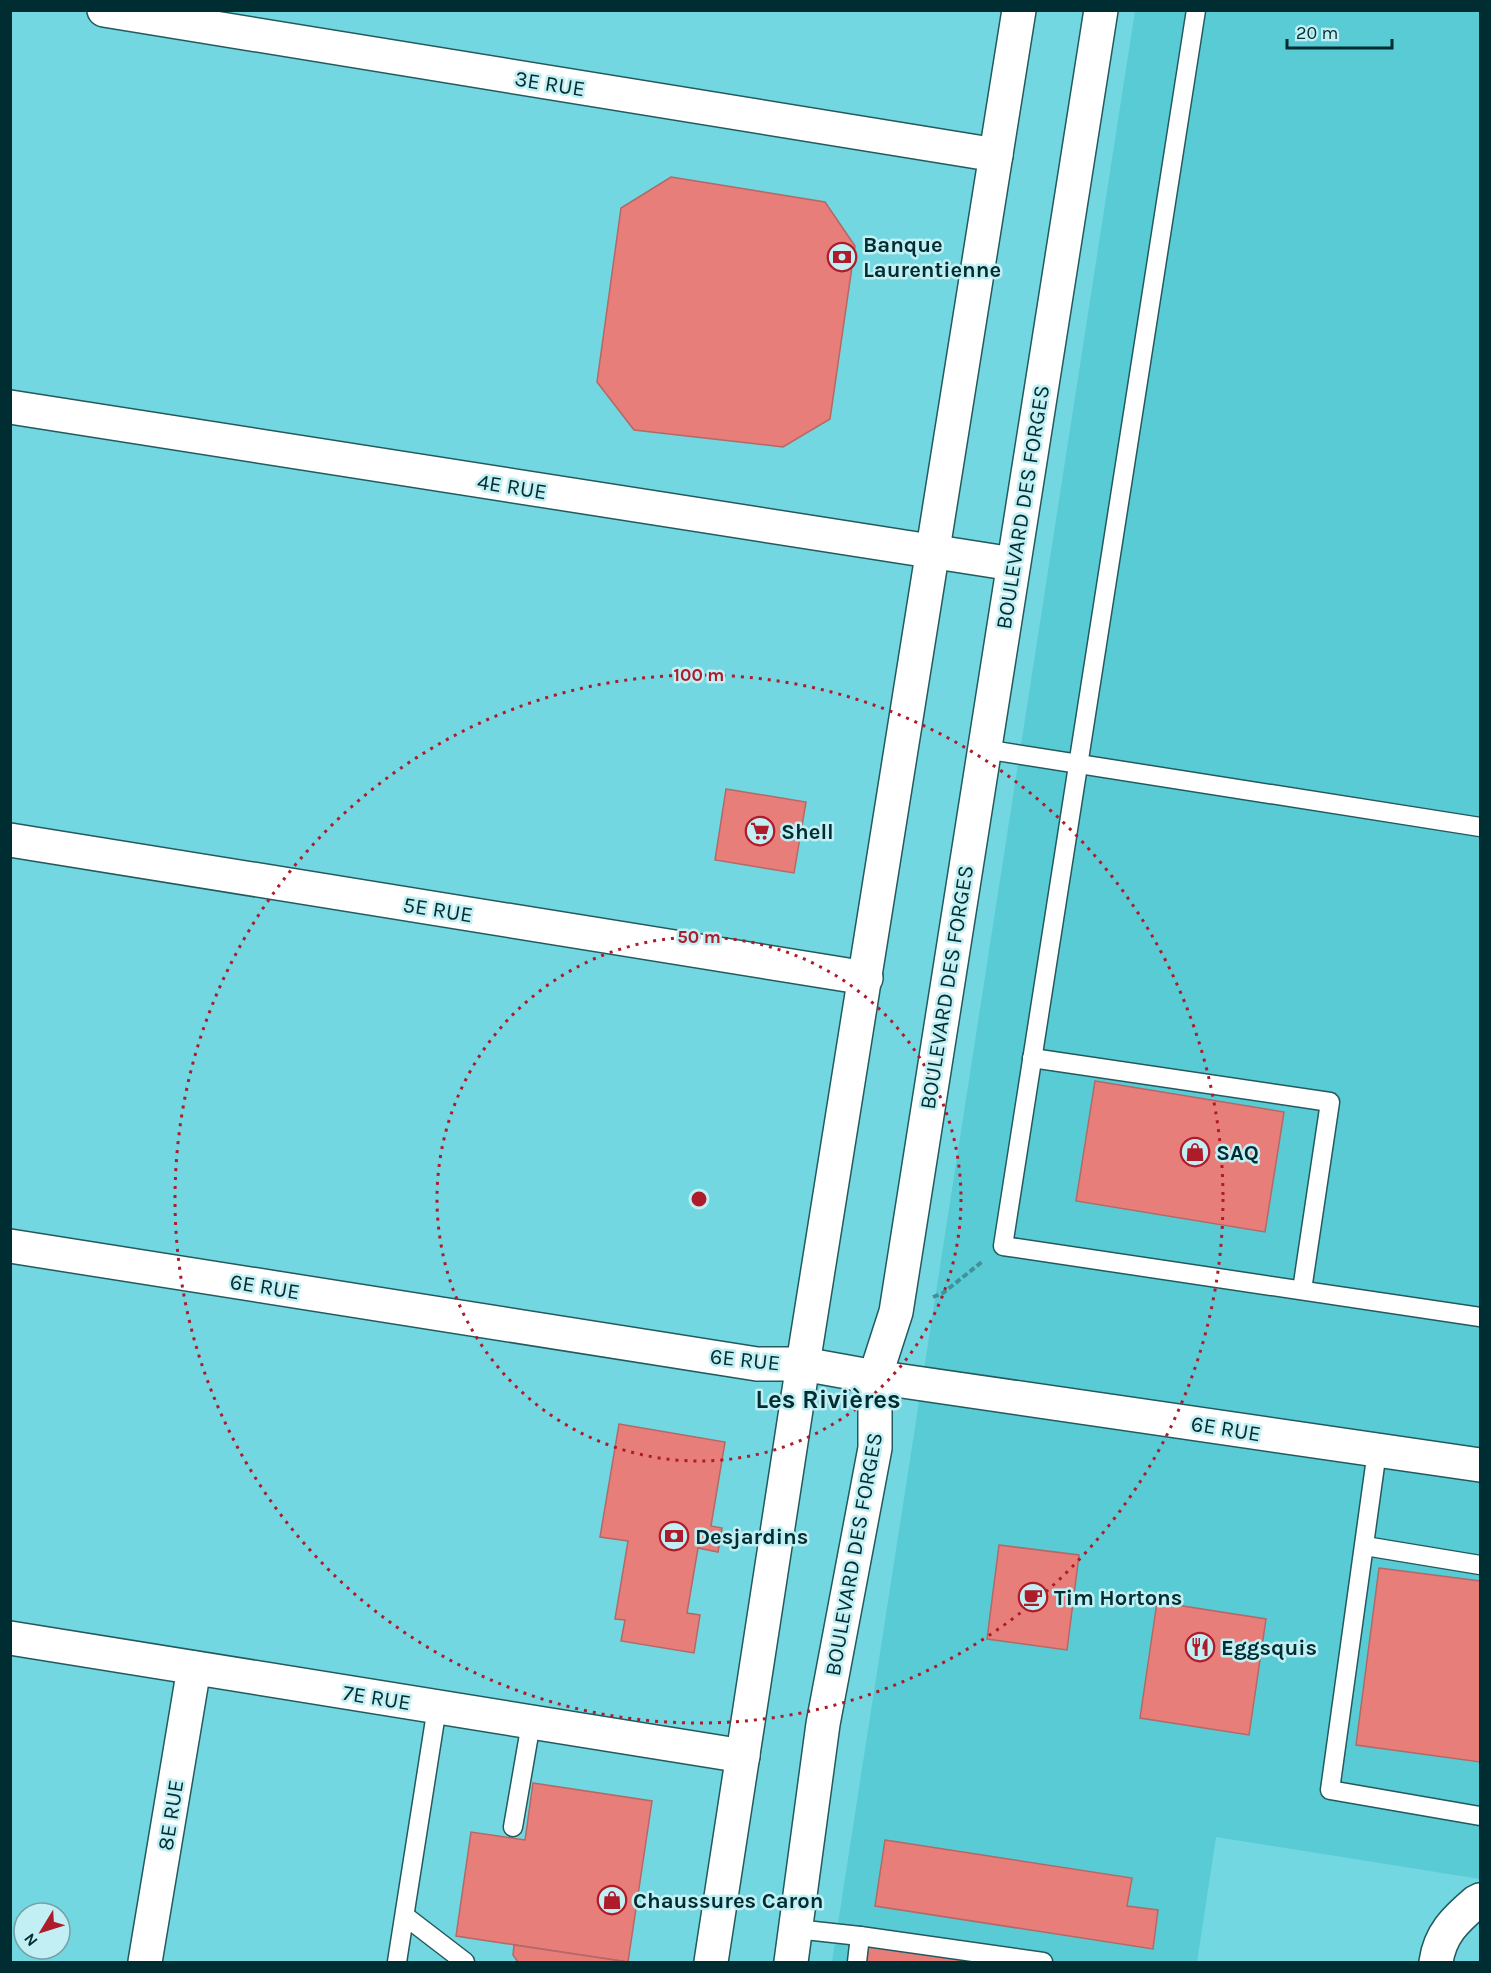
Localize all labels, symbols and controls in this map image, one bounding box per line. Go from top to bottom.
scale bar [1287,12,1392,50]
text: 20 m [1296,22,1338,44]
street label: 3E RUE [513,66,587,102]
place label: Banque Laurentienne [863,232,1001,283]
bank icon: Banque Laurentienne [826,241,858,273]
street label: BOULEVARD DES FORGES [991,383,1055,631]
street label: 4E RUE [475,469,548,505]
text: 100 m [674,664,724,686]
supermarket icon: Shell [744,815,776,847]
place label: Shell [781,819,834,845]
street label: BOULEVARD DES FORGES [915,863,979,1111]
street label: 5E RUE [401,892,475,928]
text: 50 m [677,926,721,948]
shop icon: SAQ [1179,1136,1211,1168]
place label: SAQ [1216,1140,1259,1166]
centre of rings [689,1189,709,1209]
street label: 6E RUE [228,1269,302,1305]
street label: 6E RUE [709,1343,781,1377]
district label: Les Rivières [755,1384,901,1415]
street label: 6E RUE [1189,1411,1263,1447]
street label: BOULEVARD DES FORGES [820,1430,888,1678]
bank icon: Desjardins [658,1520,690,1552]
place label: Desjardins [695,1524,808,1550]
cafe icon: Tim Hortons [1017,1581,1049,1613]
place label: Tim Hortons [1054,1585,1182,1611]
restaurant icon: Eggsquis [1184,1631,1216,1663]
place label: Eggsquis [1221,1635,1317,1661]
street label: 7E RUE [341,1680,413,1716]
street label: 8E RUE [153,1778,189,1852]
shop icon: Chaussures Caron [596,1884,628,1916]
place label: Chaussures Caron [633,1888,823,1914]
north arrow [12,1901,72,1961]
text: N [20,1930,42,1950]

